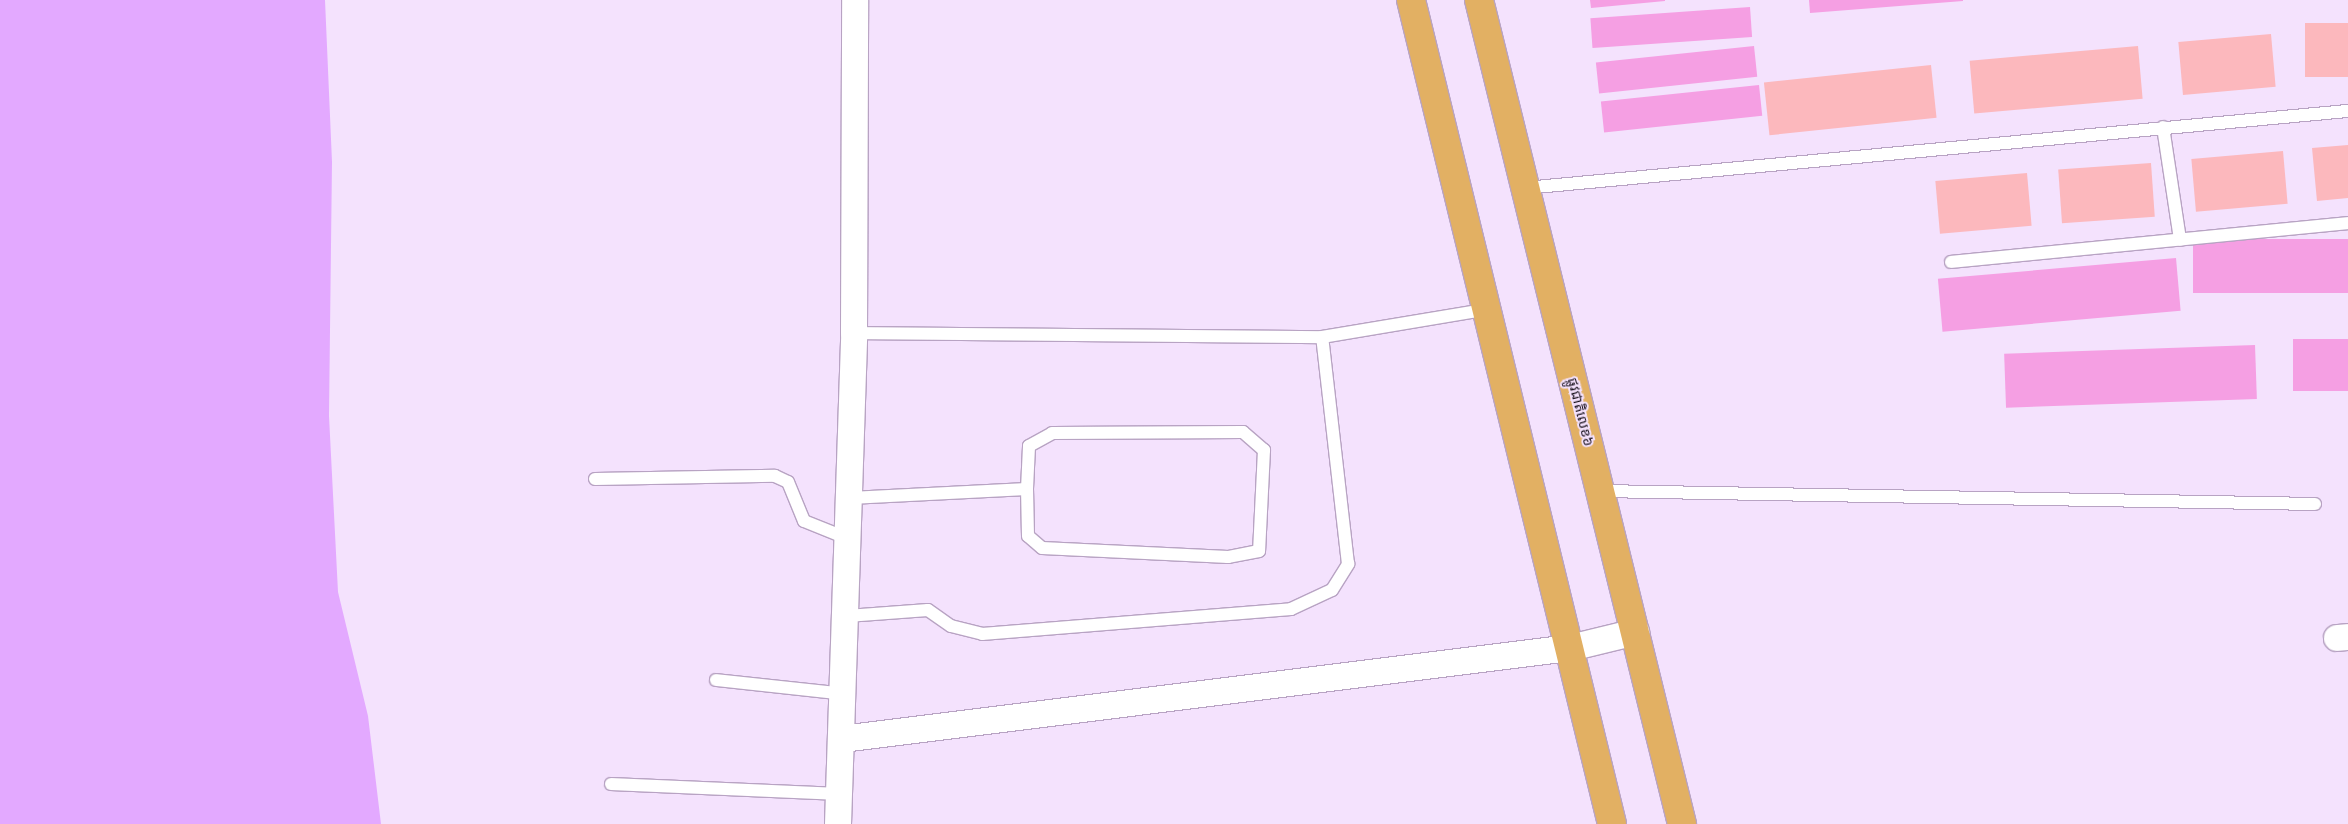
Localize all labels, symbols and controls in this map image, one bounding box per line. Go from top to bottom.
street label: ផ្លូវជាតិលេខ៦ [1563,376,1597,448]

